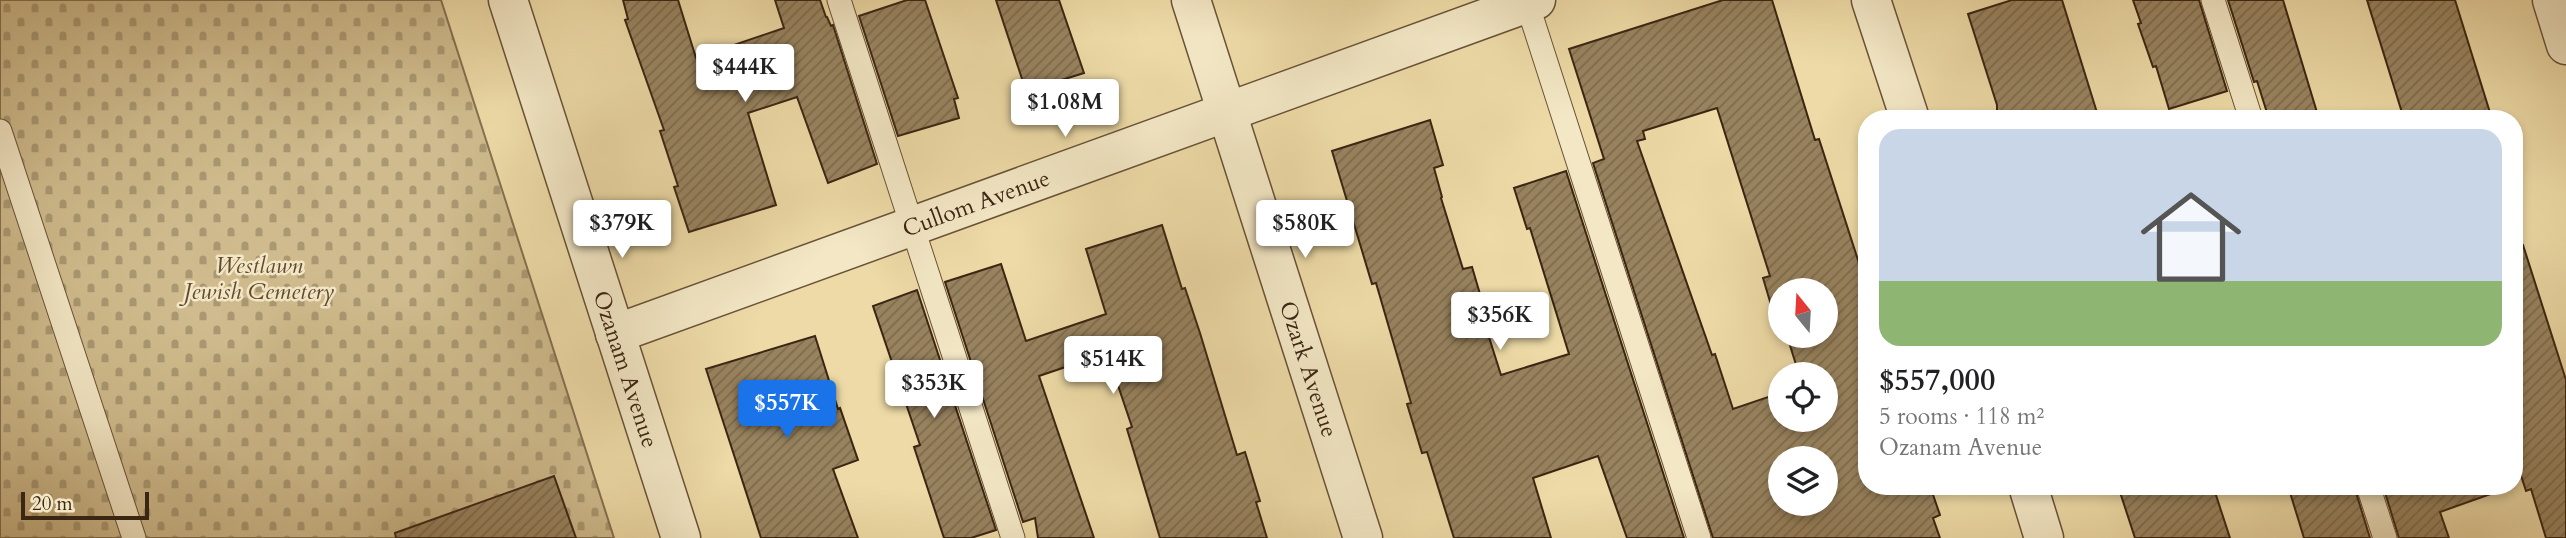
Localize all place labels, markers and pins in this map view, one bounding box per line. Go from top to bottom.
pin: $444K [696,44,794,104]
pin: $1.08M [1008,80,1122,139]
pin: $379K [573,201,671,260]
pin: $580K [1256,201,1354,260]
pin: $356K [1451,292,1549,352]
pin: $514K [1064,336,1162,396]
pin: $353K [885,360,983,420]
pin: $557K [738,380,836,440]

